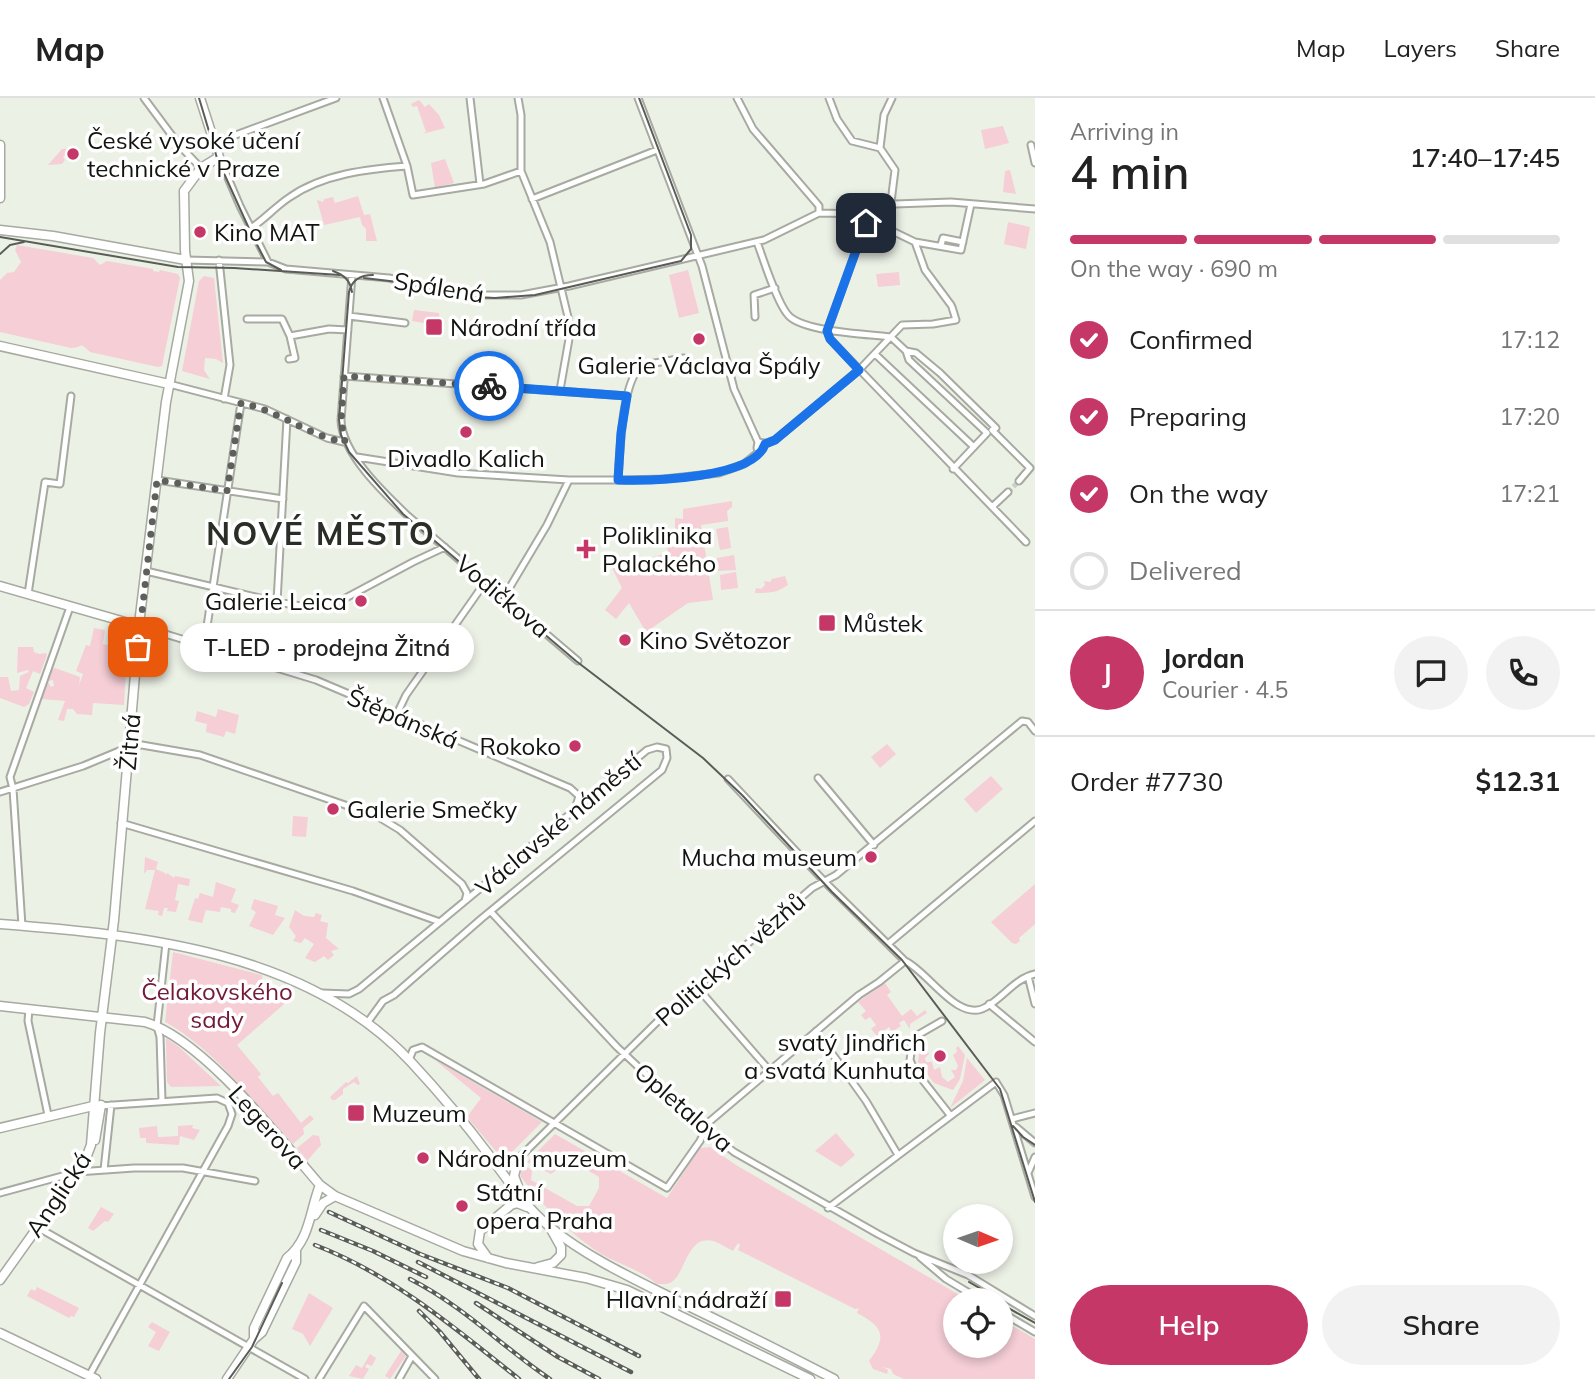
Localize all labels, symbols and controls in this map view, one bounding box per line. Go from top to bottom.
text: Map [35,28,105,69]
text: Map [1296,33,1345,63]
text: Layers [1383,33,1457,63]
text: Share [1495,33,1560,63]
text: Arriving in [1070,117,1179,146]
place label: České vysoké učení technické v Praze [87,125,301,183]
text: 17:40–17:45 [1410,141,1560,174]
text: 4 min [1070,143,1189,201]
marker: České vysoké učení technické v Praze [65,146,81,162]
pin [836,193,896,253]
icon: home [847,204,885,242]
place label: Kino MAT [214,217,320,247]
marker: Kino MAT [192,224,208,240]
text: On the way · 690 m [1070,254,1278,283]
street label: Spálená [392,265,486,309]
place label: Národní třída [450,312,597,342]
marker: Národní třída [424,317,444,337]
icon: check [1070,321,1108,359]
text: Confirmed [1129,323,1253,356]
text: 17:12 [1500,325,1560,354]
marker: Galerie Václava Špály [691,331,707,347]
place label: Galerie Václava Špály [578,350,821,380]
courier [454,351,524,421]
icon: bike [470,367,508,405]
icon: check [1070,398,1108,436]
text: Preparing [1129,400,1247,433]
text: 17:20 [1500,402,1560,431]
marker: Divadlo Kalich [458,424,474,440]
place label: Divadlo Kalich [387,443,545,473]
icon: check [1070,475,1108,513]
text: On the way [1129,477,1268,510]
text: 17:21 [1500,479,1560,508]
district label: NOVÉ MĚSTO [206,513,436,553]
place label: Poliklinika Palackého [602,520,716,578]
marker: Poliklinika Palackého [576,539,596,559]
street label: Vodičkova [450,548,556,644]
text: Delivered [1129,554,1242,587]
place label: Galerie Leica [205,586,347,616]
marker: Galerie Leica [353,593,369,609]
place label: Můstek [843,608,924,638]
marker: Můstek [817,613,837,633]
pin [108,617,168,677]
callout: T-LED - prodejna Žitná [180,622,474,672]
place label: Kino Světozor [639,625,791,655]
icon: bag [119,628,157,666]
marker: Kino Světozor [617,632,633,648]
text: T-LED - prodejna Žitná [204,633,450,662]
button: chat [1394,636,1468,710]
button: phone [1486,636,1560,710]
text: Jordan [1162,642,1245,675]
text: J [1102,657,1112,690]
text: Courier · 4.5 [1162,675,1288,704]
street label: Štěpánská [343,681,463,755]
street label: Žitná [112,712,146,772]
place label: Rokoko [479,731,561,761]
marker: Rokoko [567,738,583,754]
street label: Václavské náměstí [469,745,648,902]
text: Order #7730 [1070,765,1223,798]
text: $12.31 [1476,765,1560,798]
place label: Galerie Smečky [347,794,517,824]
marker: Galerie Smečky [325,801,341,817]
place label: Mucha museum [681,842,857,872]
marker: Mucha museum [863,849,879,865]
street label: Politických vězňů [649,886,811,1032]
park label: Čelakovského sady [141,976,293,1034]
place label: svatý Jindřich a svatá Kunhuta [744,1027,926,1085]
marker: svatý Jindřich a svatá Kunhuta [932,1048,948,1064]
street label: Opletalova [629,1056,739,1158]
street label: Legerova [223,1079,313,1175]
place label: Muzeum [372,1098,467,1128]
marker: Muzeum [346,1103,366,1123]
place label: Národní muzeum [437,1143,627,1173]
street label: Anglická [19,1146,97,1242]
marker: Národní muzeum [415,1150,431,1166]
place label: Státní opera Praha [476,1177,613,1235]
marker: Státní opera Praha [454,1198,470,1214]
north arrow [943,1204,1013,1274]
map controls [943,1204,1013,1358]
place label: Hlavní nádraží [606,1284,768,1314]
button: Help [1070,1285,1308,1365]
button: Share [1322,1285,1560,1365]
button: locate [943,1288,1013,1358]
marker: Hlavní nádraží [773,1289,793,1309]

